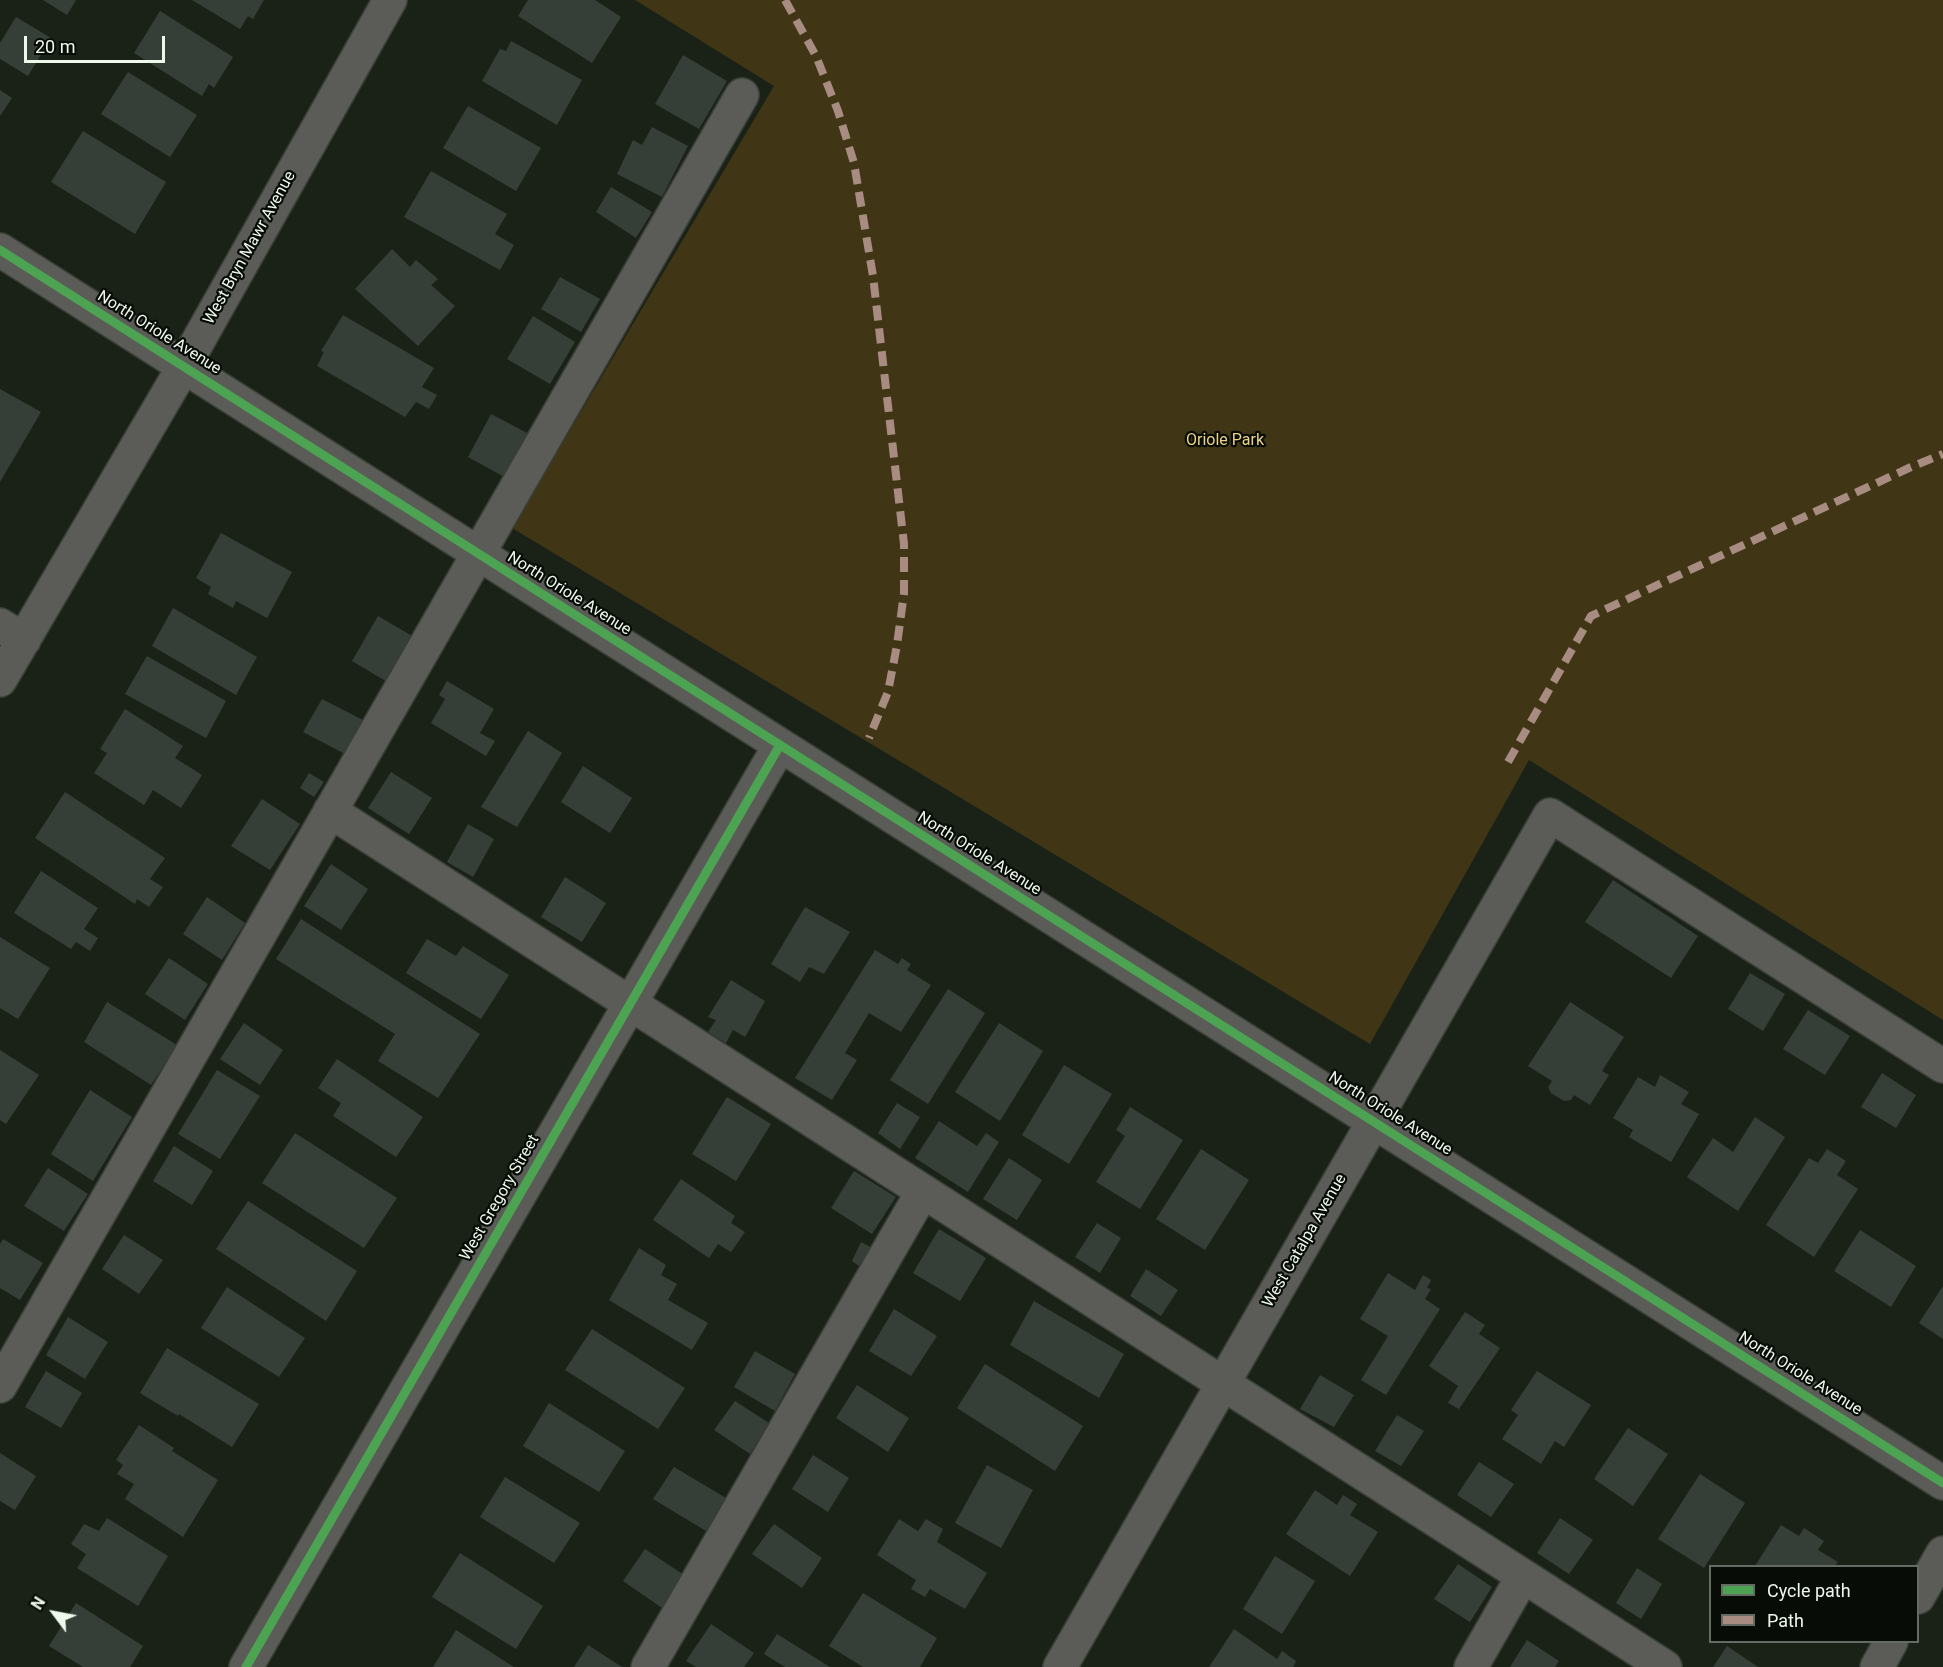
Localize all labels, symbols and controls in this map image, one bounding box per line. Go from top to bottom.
scale bar [27,24,168,62]
text: 20 m [35,36,75,57]
street label: West Bryn Mawr Avenue [200,168,300,328]
street label: North Oriole Avenue [93,287,225,379]
park label: Oriole Park [1186,431,1264,451]
street label: North Oriole Avenue [503,548,635,640]
street label: North Oriole Avenue [913,808,1045,900]
street label: North Oriole Avenue [1324,1068,1456,1160]
street label: West Gregory Street [456,1132,544,1264]
street label: West Catalpa Avenue [1259,1171,1351,1311]
street label: North Oriole Avenue [1734,1328,1866,1420]
legend [1709,1565,1919,1643]
text: Cycle path [1767,1580,1851,1601]
north arrow [24,1583,84,1643]
text: N [27,1593,49,1613]
text: Path [1767,1610,1804,1631]

